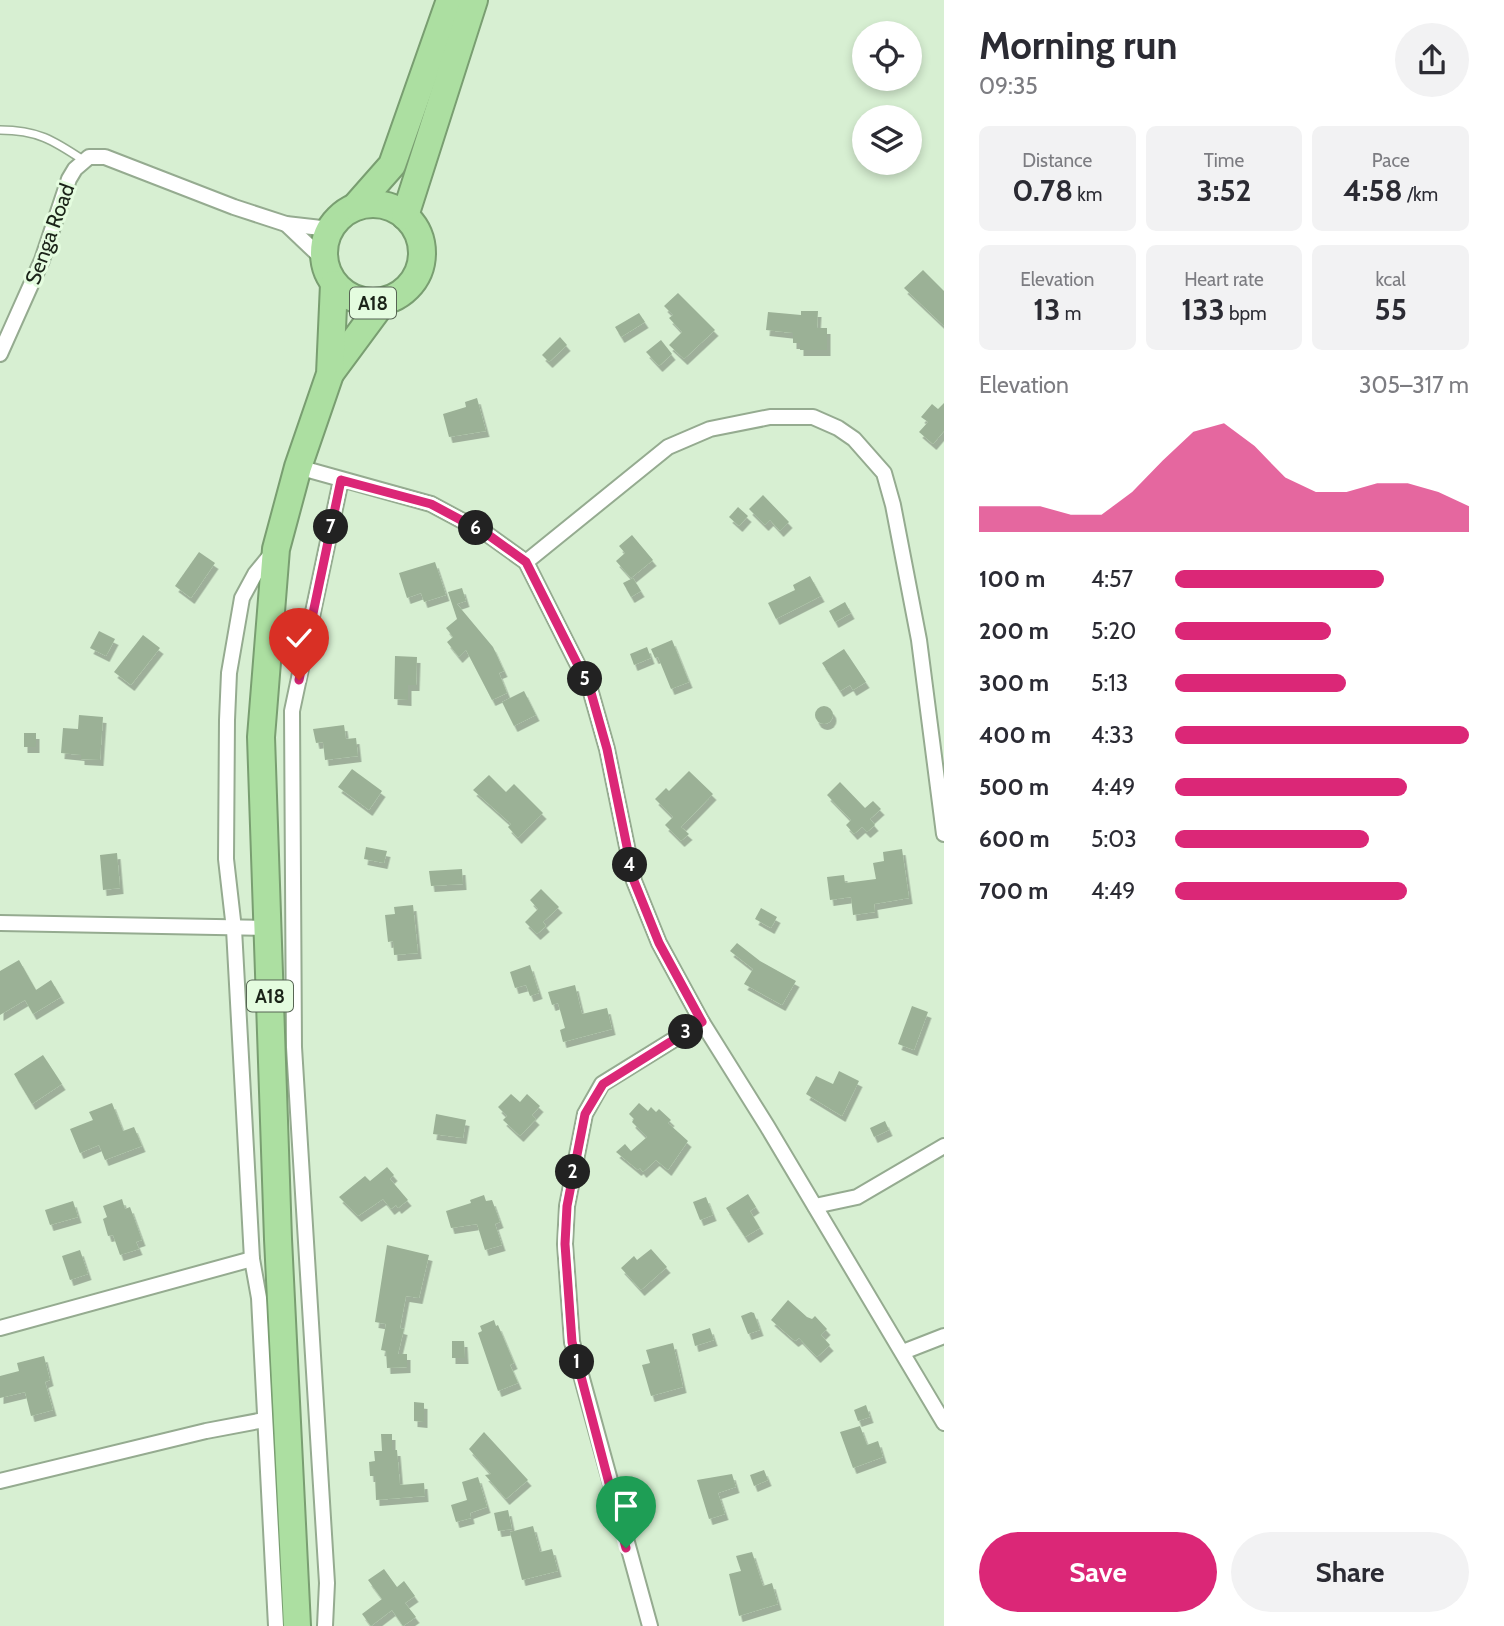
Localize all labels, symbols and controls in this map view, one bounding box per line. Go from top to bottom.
map controls [852,21,922,175]
button: locate [852,21,922,91]
text: Morning run [979,22,1178,69]
button: share [1395,23,1469,97]
text: 09:35 [979,72,1038,100]
button: layers [852,105,922,175]
text: Distance [1022,149,1092,172]
text: Time [1204,149,1244,172]
text: Pace [1372,149,1410,172]
text: 0.78 [1012,172,1073,209]
text: 3:52 [1197,172,1251,209]
text: 4:58 [1343,172,1403,209]
street label: Senga Road [20,180,79,288]
text: km [1073,183,1103,206]
text: /km [1403,183,1438,206]
text: Elevation [1020,268,1094,291]
text: Heart rate [1184,268,1264,291]
text: kcal [1376,268,1406,291]
road number: A18 [350,288,396,318]
text: 13 [1033,291,1060,328]
text: 133 [1181,291,1225,328]
text: 55 [1375,291,1407,328]
text: m [1060,302,1081,325]
text: bpm [1225,302,1267,325]
text: Elevation [979,371,1069,399]
text: 305–317 m [1359,371,1469,399]
pin: 7 [314,510,348,544]
pin: 6 [458,510,494,546]
text: 7 [326,515,335,538]
text: 6 [470,516,481,539]
text: 100 m [979,565,1045,593]
text: 4:57 [1091,565,1133,593]
pin [269,608,329,680]
text: 200 m [979,617,1049,645]
text: 5:20 [1091,617,1136,645]
icon: check [280,619,318,657]
pin: 5 [568,662,602,696]
text: 5 [579,667,590,690]
text: 300 m [979,669,1049,697]
text: 5:13 [1091,669,1128,697]
text: 400 m [979,721,1051,749]
text: 4:33 [1091,721,1134,749]
text: 500 m [979,773,1049,801]
text: 4:49 [1091,773,1135,801]
text: 600 m [979,825,1050,853]
text: 5:03 [1091,825,1137,853]
pin: 4 [612,848,648,882]
text: 4 [624,853,635,876]
text: 700 m [979,877,1048,905]
text: 4:49 [1091,877,1135,905]
road number: A18 [247,980,293,1012]
pin: 3 [668,1014,704,1050]
text: 3 [680,1020,691,1043]
pin: 2 [556,1154,590,1190]
text: 2 [567,1160,578,1183]
pin: 1 [560,1344,594,1380]
text: 1 [573,1350,580,1373]
pin [596,1476,656,1548]
icon: arrive [607,1487,645,1525]
button: Save [979,1532,1217,1612]
button: Share [1231,1532,1469,1612]

